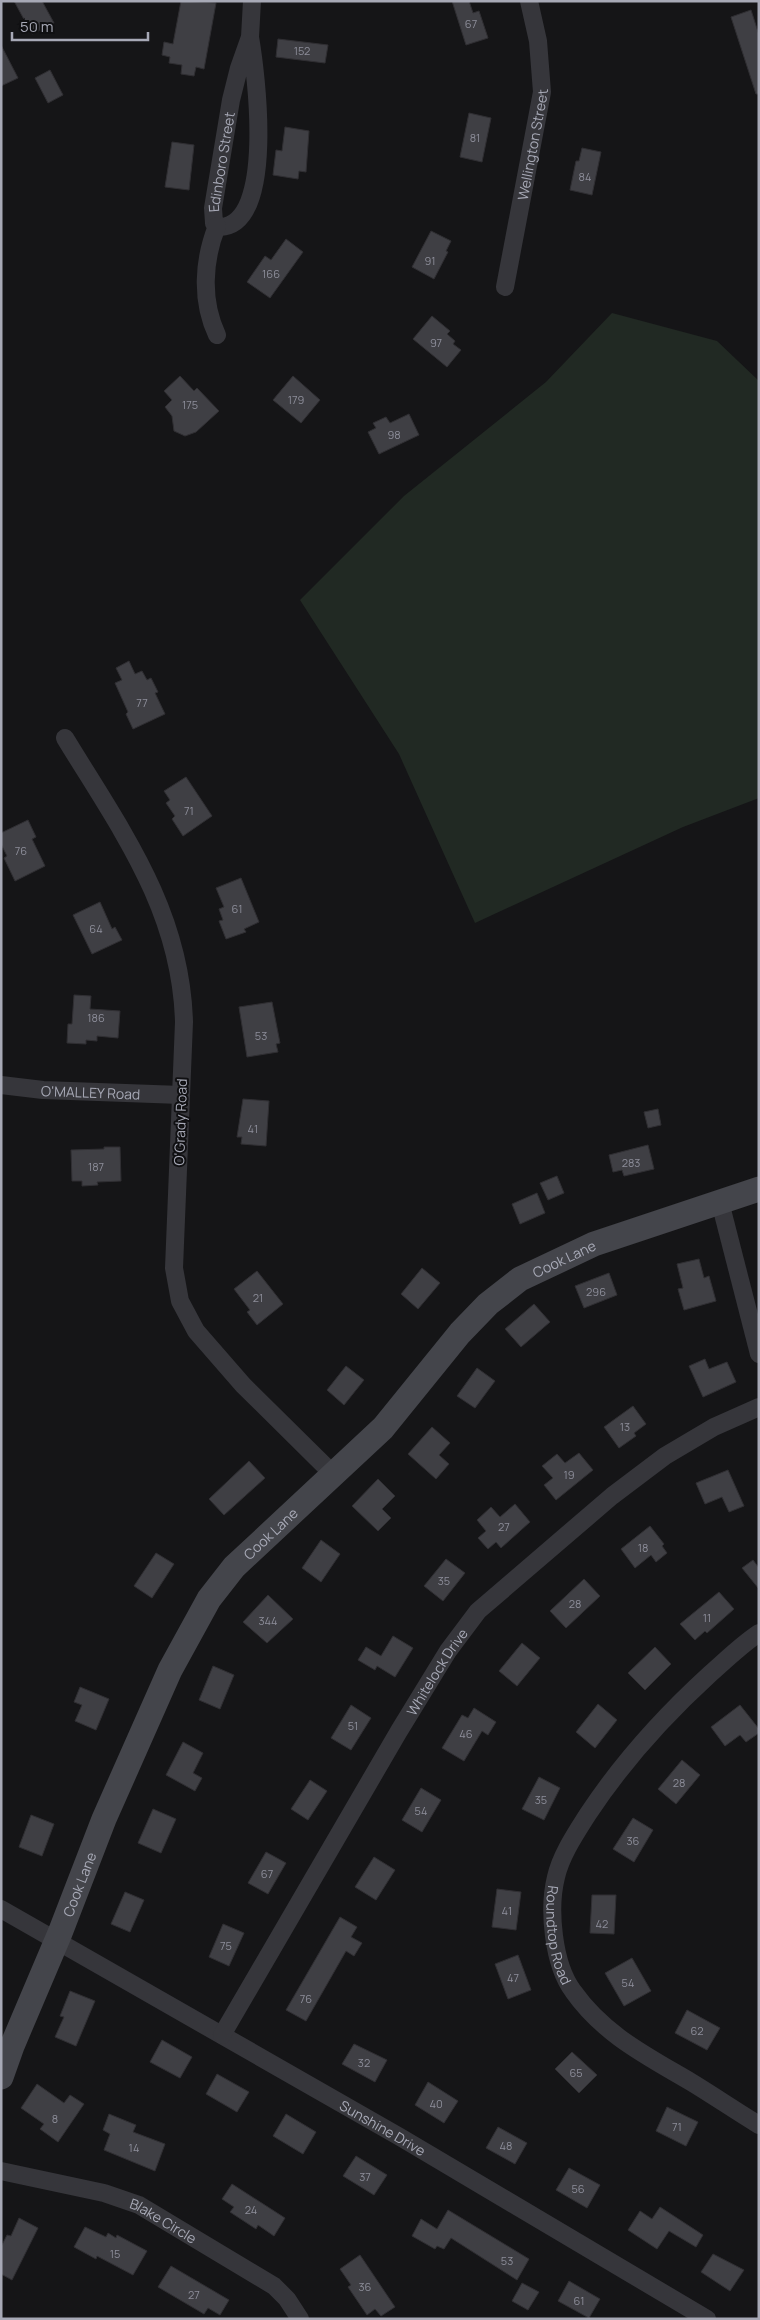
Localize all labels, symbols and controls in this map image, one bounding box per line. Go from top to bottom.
scale bar [12,10,149,42]
text: 50 m [20,16,54,37]
house number: 67 [465,16,477,31]
house number: 152 [294,43,310,58]
street label: Wellington Street [512,88,552,202]
street label: Edinboro Street [203,110,238,213]
house number: 81 [470,130,480,145]
house number: 84 [579,169,591,184]
house number: 91 [424,253,436,268]
house number: 166 [262,266,280,281]
house number: 97 [430,335,442,350]
house number: 179 [288,392,304,407]
house number: 175 [182,397,198,412]
house number: 98 [387,427,401,442]
house number: 77 [136,695,148,710]
house number: 71 [184,803,194,818]
house number: 76 [15,843,27,858]
house number: 61 [232,901,242,916]
house number: 64 [89,921,103,936]
house number: 186 [87,1010,105,1025]
house number: 53 [255,1028,267,1043]
street label: O'Grady Road [169,1078,191,1166]
street label: O'MALLEY Road [41,1080,141,1103]
house number: 41 [248,1121,258,1136]
house number: 283 [622,1155,640,1170]
house number: 187 [88,1159,104,1174]
street label: Cook Lane [529,1235,599,1281]
house number: 296 [586,1284,606,1299]
house number: 21 [253,1290,263,1305]
house number: 13 [620,1419,630,1434]
house number: 19 [563,1467,575,1482]
street label: Cook Lane [239,1503,301,1563]
house number: 27 [498,1519,510,1534]
house number: 18 [638,1540,648,1555]
house number: 35 [438,1573,450,1588]
house number: 28 [569,1596,581,1611]
house number: 11 [703,1610,711,1625]
house number: 344 [258,1613,278,1628]
street label: Whitelock Drive [401,1624,471,1719]
house number: 51 [348,1718,358,1733]
house number: 46 [459,1726,473,1741]
house number: 28 [673,1775,685,1790]
house number: 35 [535,1792,547,1807]
house number: 54 [415,1803,427,1818]
house number: 36 [627,1833,640,1848]
street label: Cook Lane [58,1849,100,1919]
house number: 67 [261,1866,273,1881]
street label: Roundtop Road [543,1885,577,1987]
house number: 41 [502,1903,512,1918]
house number: 42 [596,1916,608,1931]
house number: 75 [220,1938,232,1953]
house number: 47 [507,1970,519,1985]
house number: 54 [622,1975,634,1990]
house number: 76 [300,1991,312,2006]
house number: 62 [690,2023,704,2038]
house number: 32 [358,2055,370,2070]
house number: 65 [569,2065,583,2080]
street label: Sunshine Drive [336,2095,429,2160]
house number: 40 [429,2096,443,2111]
house number: 8 [52,2111,58,2126]
house number: 71 [672,2119,682,2134]
house number: 48 [500,2138,512,2153]
house number: 14 [129,2140,139,2155]
house number: 37 [359,2169,371,2184]
house number: 56 [571,2181,585,2196]
street label: Blake Circle [128,2193,201,2247]
house number: 24 [245,2202,257,2217]
house number: 15 [110,2246,120,2261]
house number: 53 [501,2253,513,2268]
house number: 36 [359,2279,372,2294]
house number: 27 [188,2287,200,2302]
house number: 61 [574,2293,584,2308]

